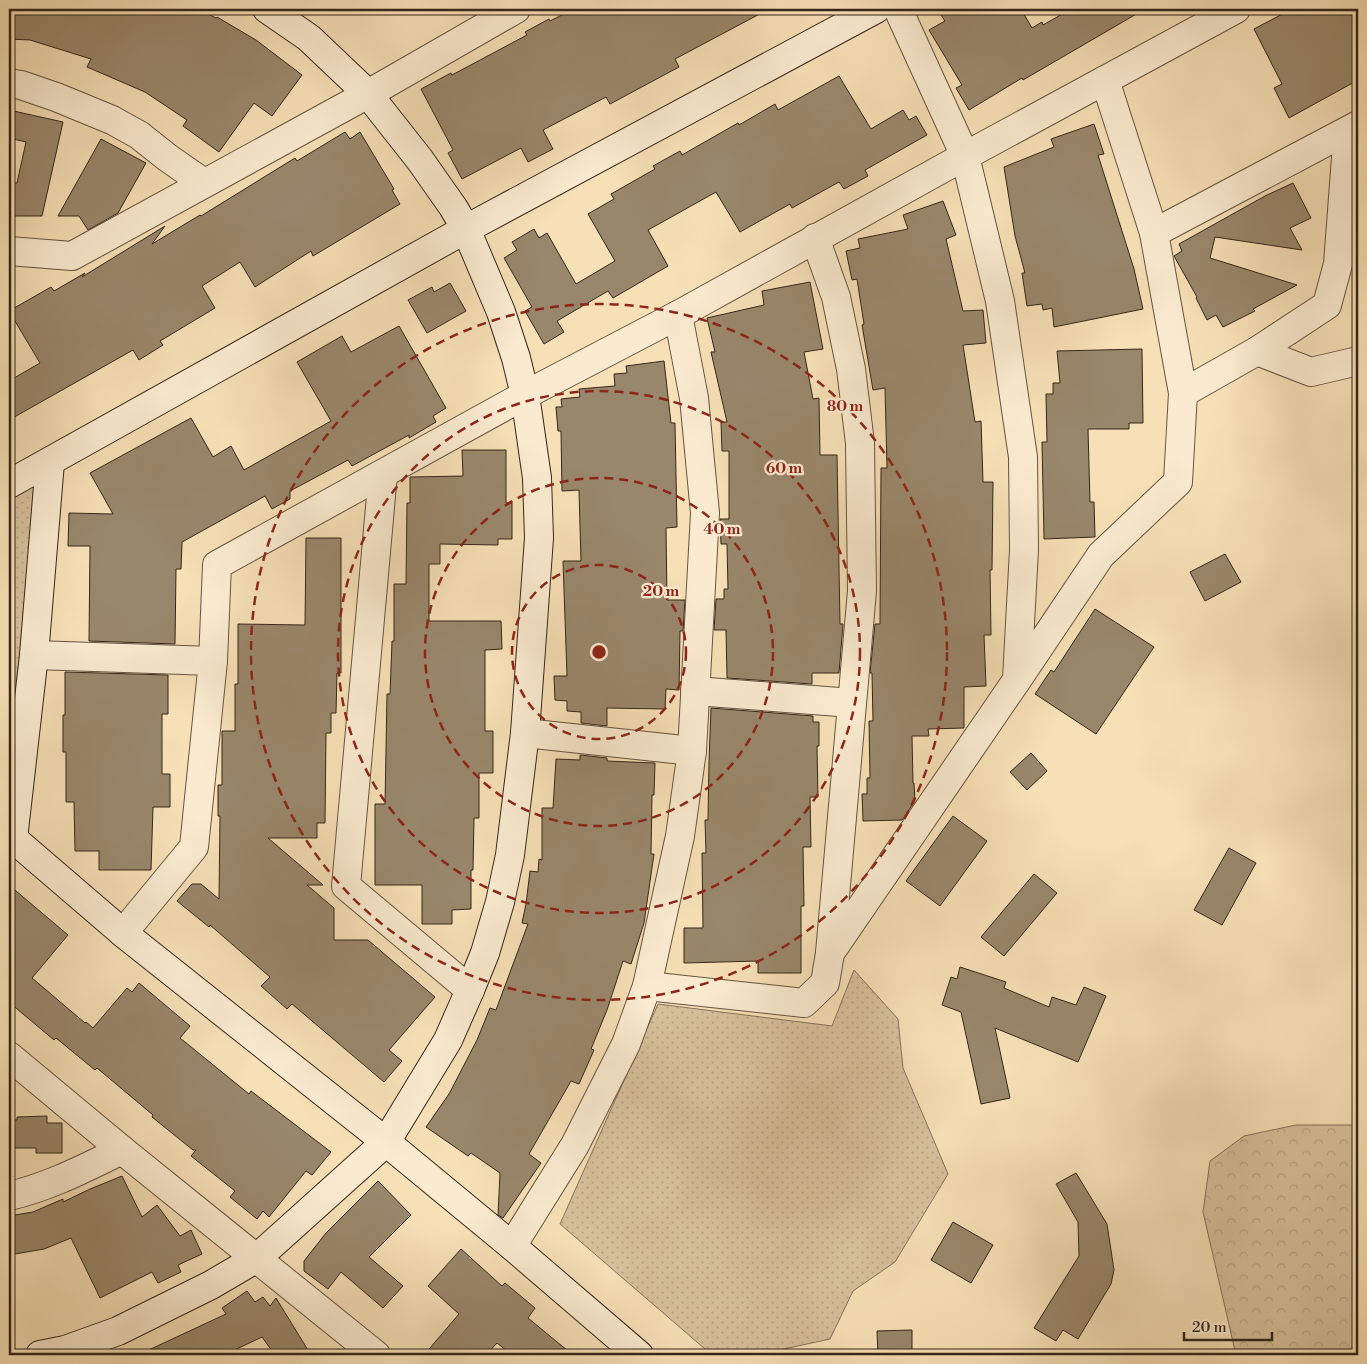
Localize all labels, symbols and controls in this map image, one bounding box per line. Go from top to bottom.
text: 80 m [827,397,864,416]
text: 60 m [766,459,803,478]
text: 40 m [703,520,741,539]
text: 20 m [643,582,680,601]
centre of rings [590,643,608,661]
scale bar [1184,1309,1272,1341]
text: 20 m [1192,1318,1227,1337]

